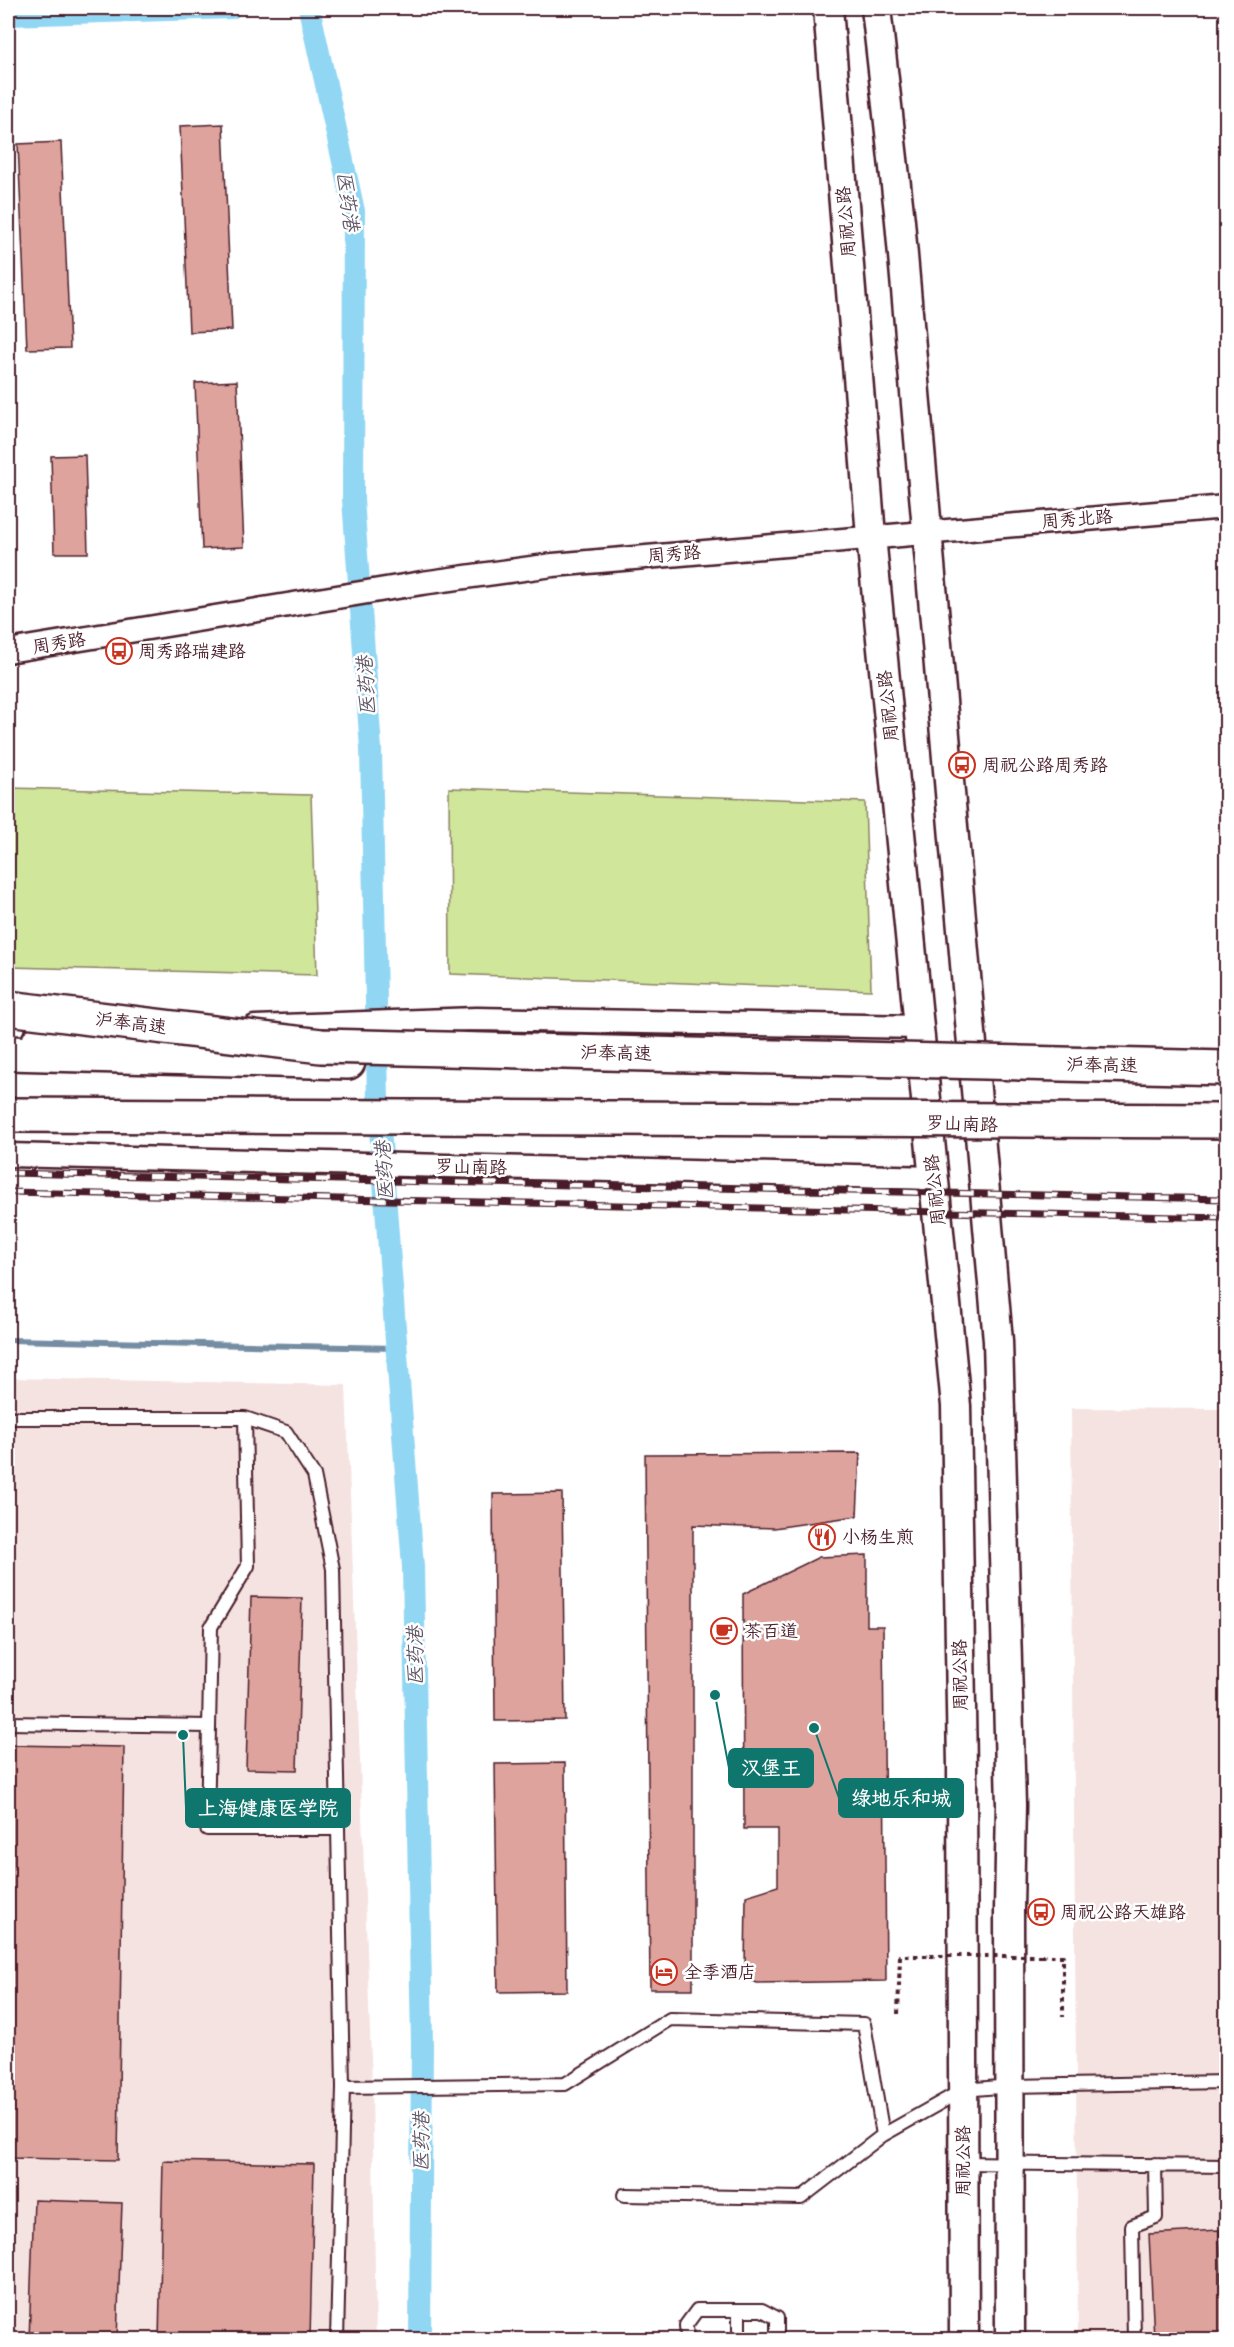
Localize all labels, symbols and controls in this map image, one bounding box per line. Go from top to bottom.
water label: 医药港 [332,169,366,234]
street label: 周祝公路 [830,185,860,259]
street label: 周秀北路 [1040,503,1114,533]
street label: 周秀路 [646,539,702,567]
street label: 周秀路 [30,626,87,658]
bus stop icon: 周秀路瑞建路 [104,636,134,666]
place label: 周秀路瑞建路 [138,638,246,662]
water label: 医药港 [350,653,380,717]
street label: 周祝公路 [871,669,903,743]
bus stop icon: 周祝公路周秀路 [947,750,977,780]
place label: 周祝公路周秀路 [982,752,1108,776]
street label: 沪奉高速 [94,1006,168,1038]
street label: 沪奉高速 [580,1039,652,1065]
street label: 沪奉高速 [1066,1051,1138,1077]
street label: 罗山南路 [926,1110,998,1136]
water label: 医药港 [368,1138,398,1202]
street label: 罗山南路 [435,1153,507,1179]
street label: 周祝公路 [918,1153,950,1227]
restaurant icon: 小杨生煎 [807,1522,837,1552]
place label: 小杨生煎 [842,1524,914,1548]
cafe icon: 茶百道 [709,1616,739,1646]
place label: 茶百道 [744,1618,798,1642]
water label: 医药港 [400,1624,428,1686]
street label: 周祝公路 [946,1639,972,1711]
callout: 汉堡王 [729,1749,813,1787]
text: 汉堡王 [741,1754,801,1780]
callout: 绿地乐和城 [839,1779,963,1817]
text: 绿地乐和城 [851,1784,951,1810]
callout: 上海健康医学院 [186,1789,350,1827]
text: 上海健康医学院 [198,1794,338,1820]
bus stop icon: 周祝公路天雄路 [1026,1897,1056,1927]
place label: 周祝公路天雄路 [1060,1899,1186,1923]
hotel icon: 全季酒店 [649,1957,679,1987]
place label: 全季酒店 [684,1959,756,1983]
water label: 医药港 [407,2110,433,2172]
street label: 周祝公路 [950,2125,974,2197]

